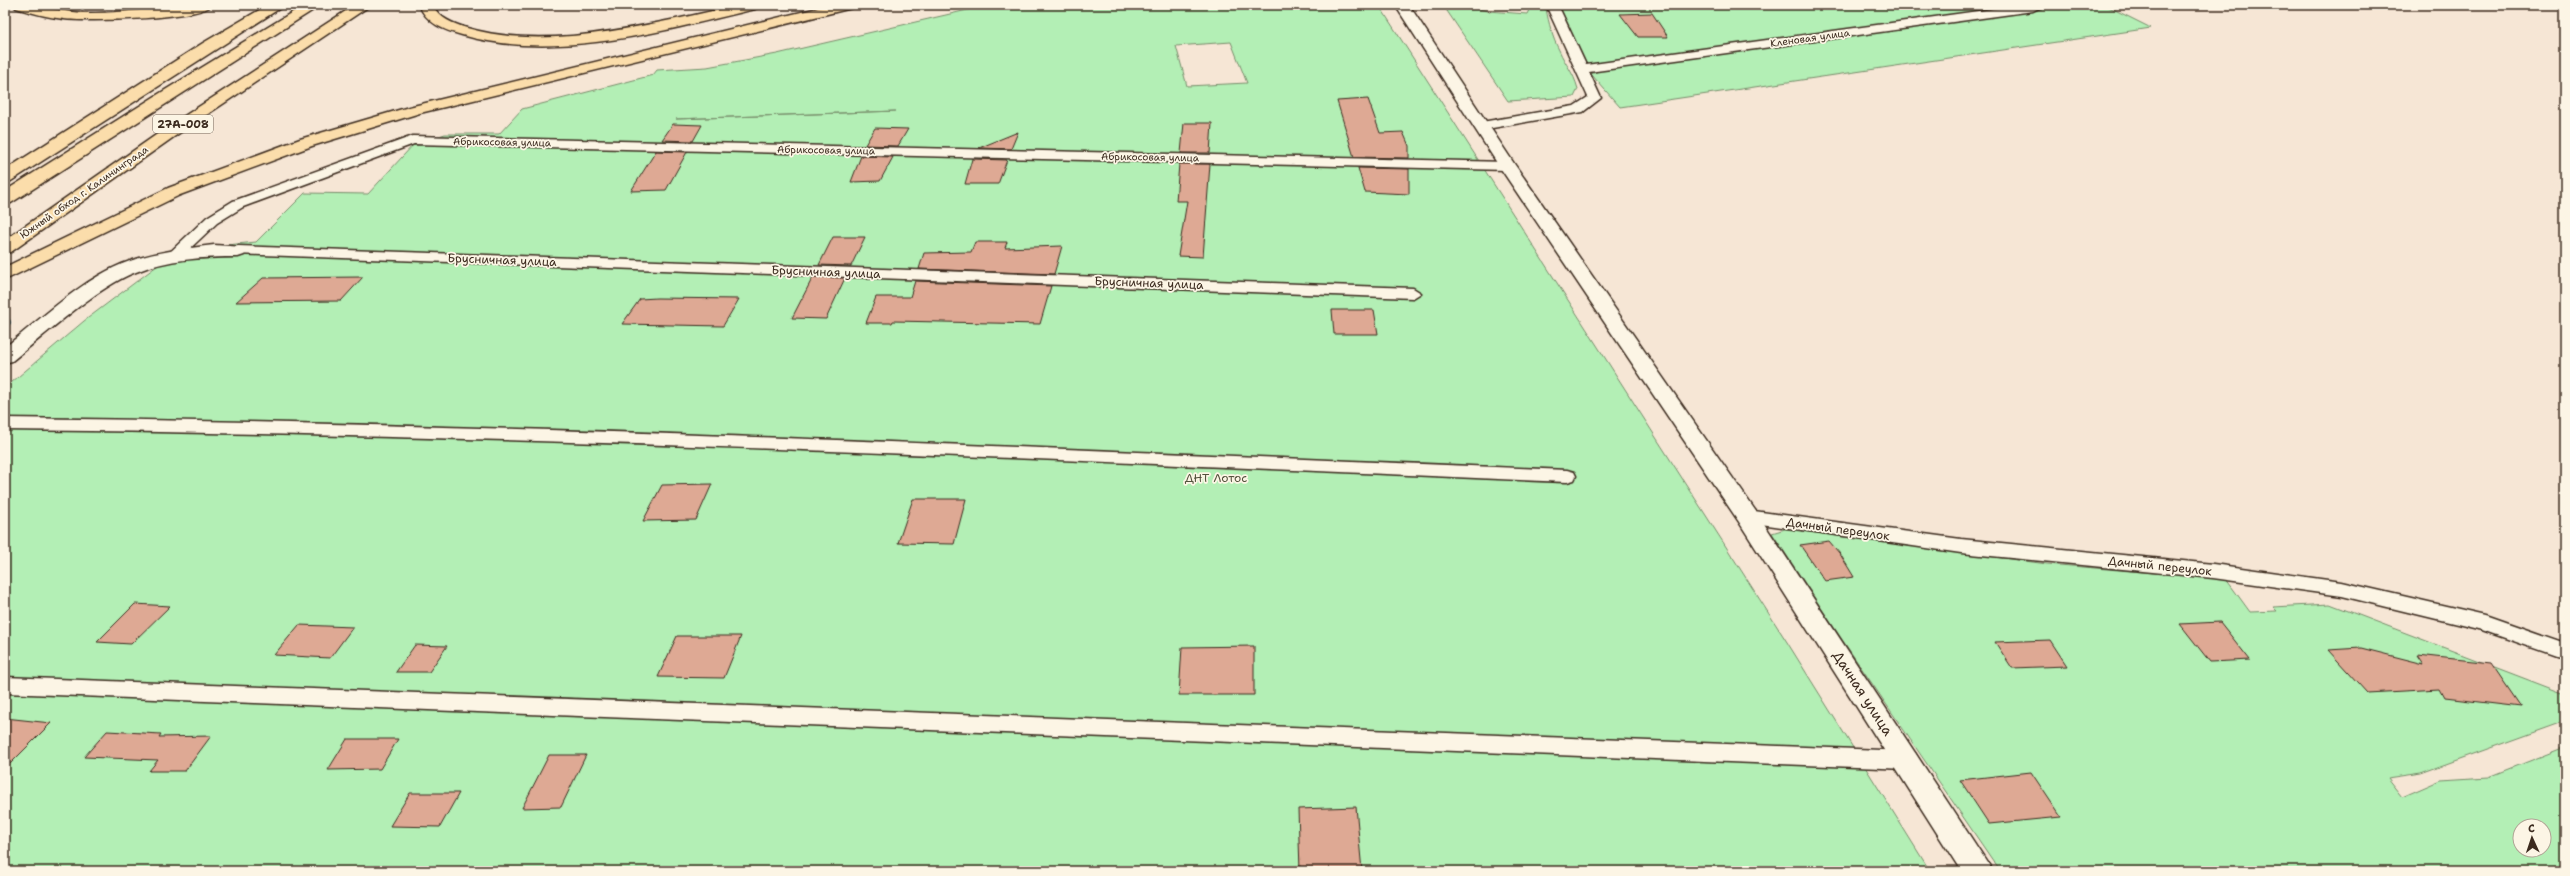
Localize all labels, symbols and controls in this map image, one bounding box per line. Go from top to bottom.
street label: Кленовая улица [1769,26,1851,50]
road number: 27А-008 [153,115,213,133]
street label: Абрикосовая улица [453,135,552,149]
street label: Южный обход г. Калининграда [17,142,151,241]
street label: Абрикосовая улица [777,143,876,157]
street label: Абрикосовая улица [1101,150,1200,164]
street label: Брусничная улица [447,250,557,270]
street label: Брусничная улица [771,262,881,282]
street label: Брусничная улица [1094,273,1204,293]
park label: ДНТ Лотос [1185,470,1247,486]
street label: Дачный переулок [1785,514,1891,544]
street label: Дачный переулок [2107,553,2213,579]
street label: Дачная улица [1829,647,1897,739]
north arrow [2512,818,2552,858]
text: С [2528,821,2536,836]

